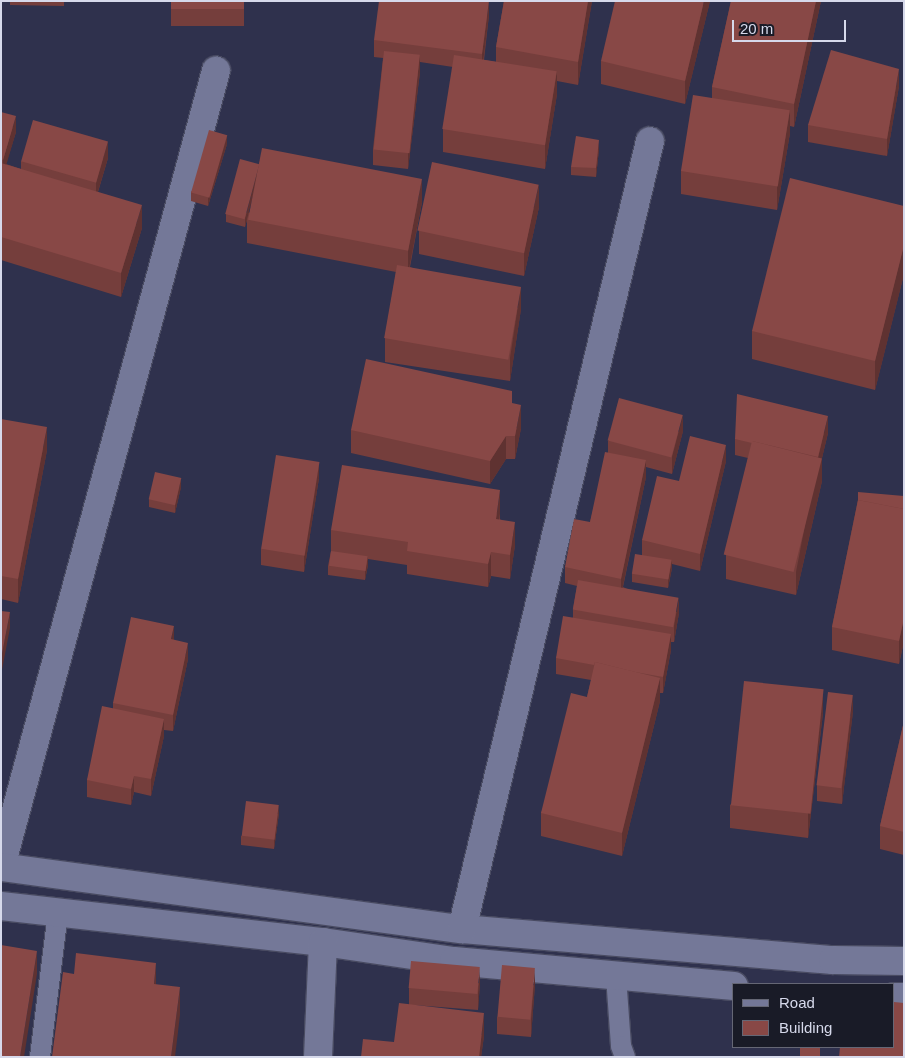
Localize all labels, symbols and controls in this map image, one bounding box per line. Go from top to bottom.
scale bar [735,10,849,42]
text: 20 m [740,20,773,37]
legend [732,983,895,1048]
text: Road [779,994,815,1011]
text: Building [779,1019,832,1036]

